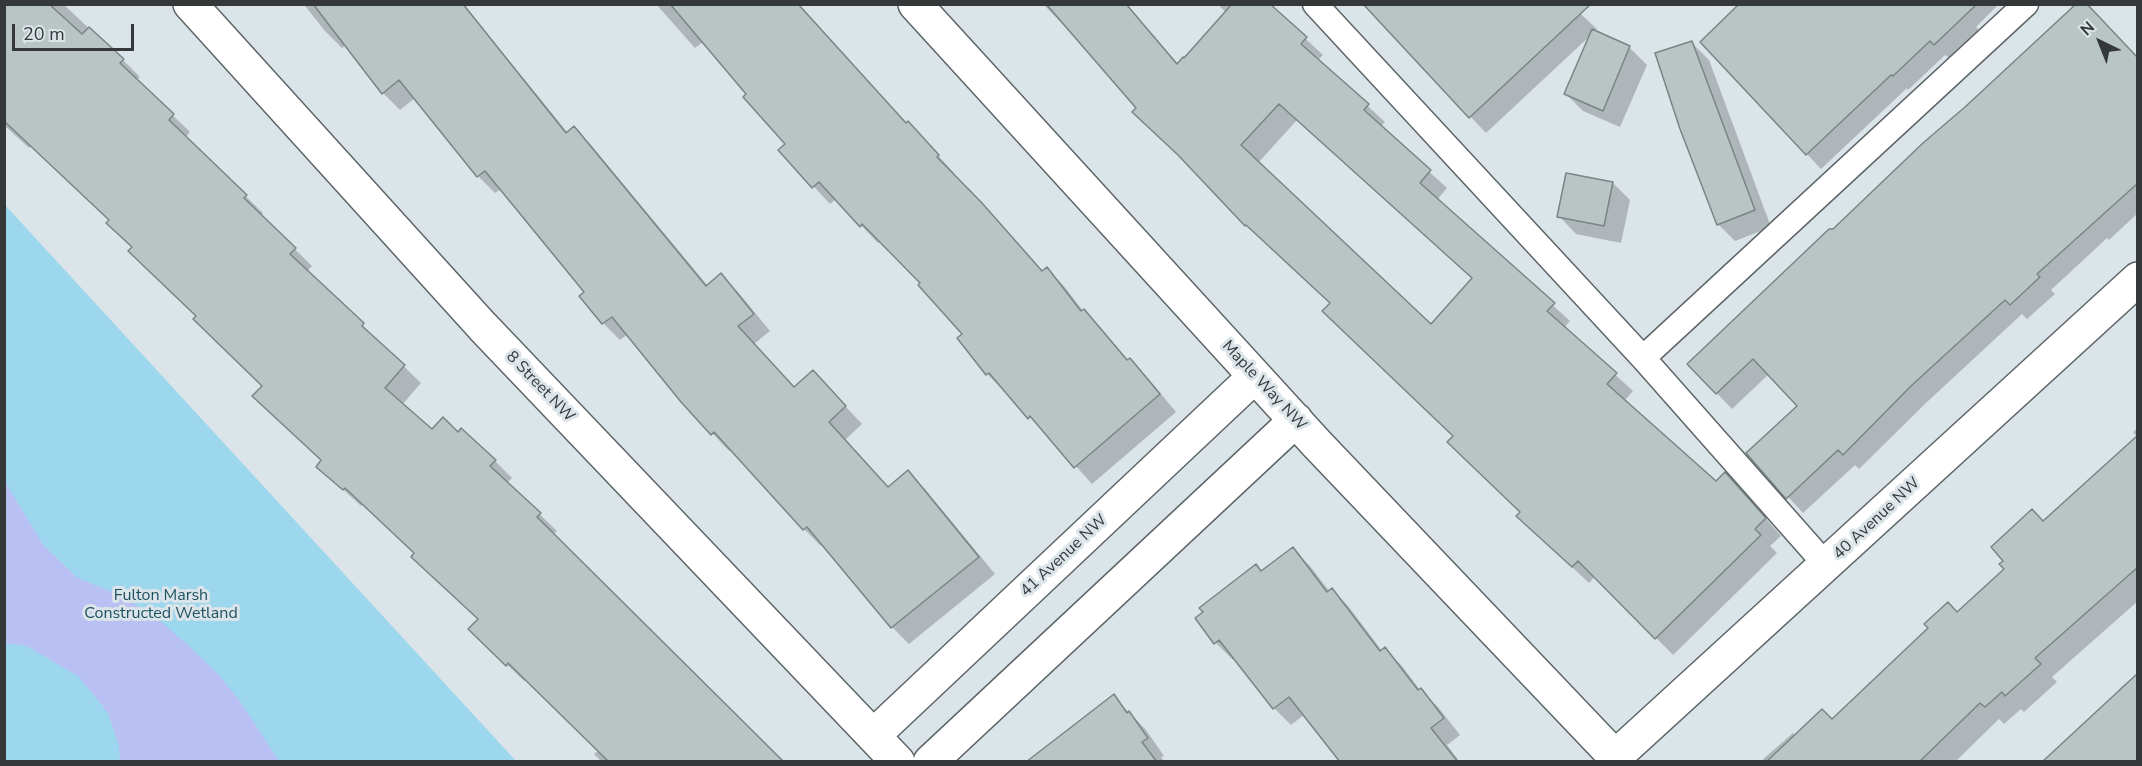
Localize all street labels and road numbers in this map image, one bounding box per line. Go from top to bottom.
street label: Maple Way NW [1218,337,1310,435]
street label: 8 Street NW [502,348,578,426]
street label: 40 Avenue NW [1830,474,1924,564]
street label: 41 Avenue NW [1017,511,1111,601]

